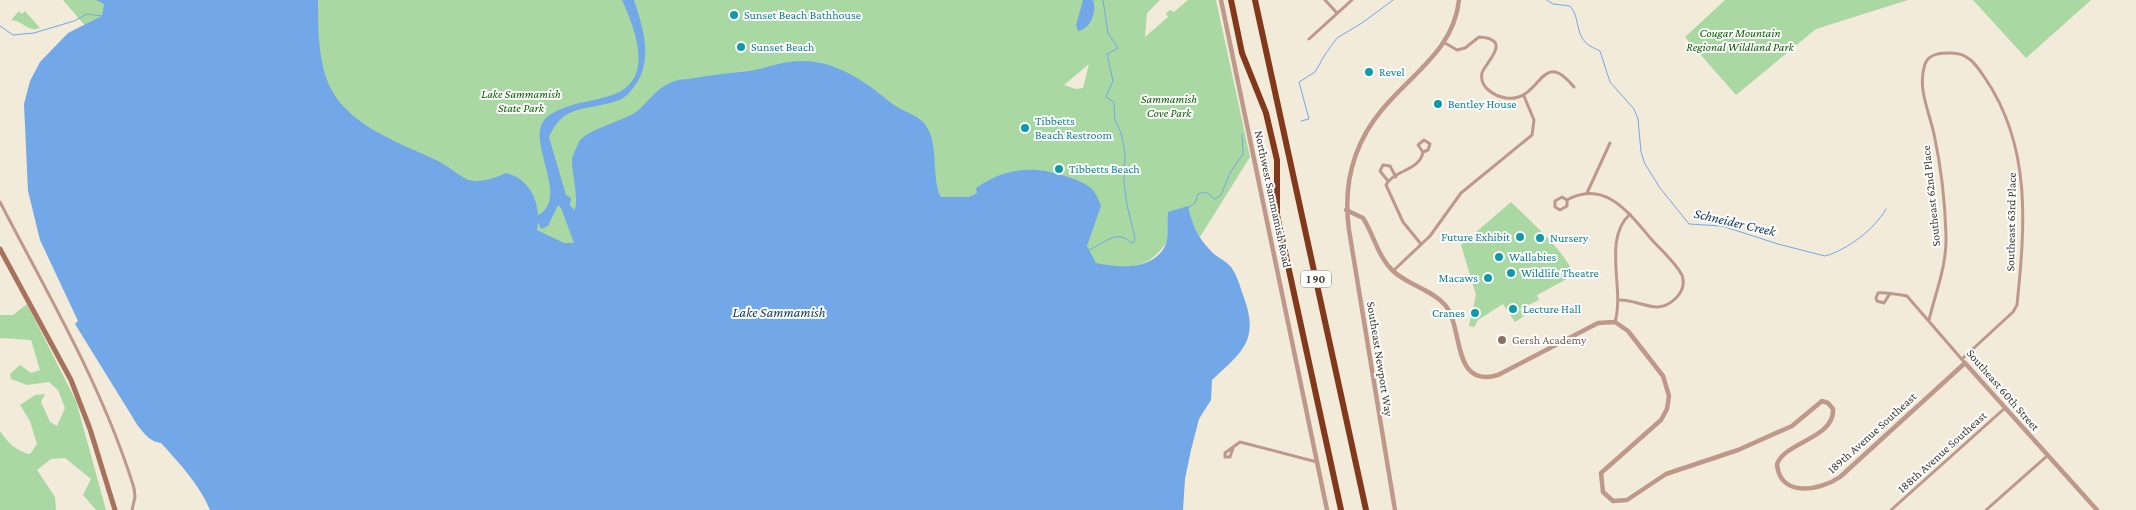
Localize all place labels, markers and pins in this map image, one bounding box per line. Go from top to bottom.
place label: Sunset Beach Bathhouse [744,8,861,22]
marker: Sunset Beach Bathhouse [728,9,740,21]
place label: Sunset Beach [751,40,815,54]
marker: Sunset Beach [735,41,747,53]
place label: Revel [1379,65,1405,79]
marker: Revel [1363,66,1375,78]
place label: Bentley House [1448,97,1517,111]
marker: Bentley House [1432,98,1444,110]
place label: Tibbetts Beach Restroom [1035,114,1112,142]
marker: Tibbetts Beach Restroom [1019,122,1031,134]
place label: Tibbetts Beach [1069,162,1140,176]
marker: Tibbetts Beach [1053,163,1065,175]
place label: Future Exhibit [1441,230,1511,244]
marker: Future Exhibit [1514,231,1526,243]
place label: Nursery [1550,231,1589,245]
marker: Nursery [1534,232,1546,244]
place label: Wallabies [1509,250,1556,264]
marker: Wallabies [1493,251,1505,263]
place label: Wildlife Theatre [1521,266,1599,280]
marker: Wildlife Theatre [1505,267,1517,279]
place label: Macaws [1439,271,1478,285]
marker: Macaws [1482,272,1494,284]
place label: Lecture Hall [1523,302,1581,316]
marker: Lecture Hall [1507,303,1519,315]
place label: Cranes [1432,306,1465,320]
marker: Cranes [1469,307,1481,319]
place label: Gersh Academy [1512,333,1587,347]
marker: Gersh Academy [1496,334,1508,346]

